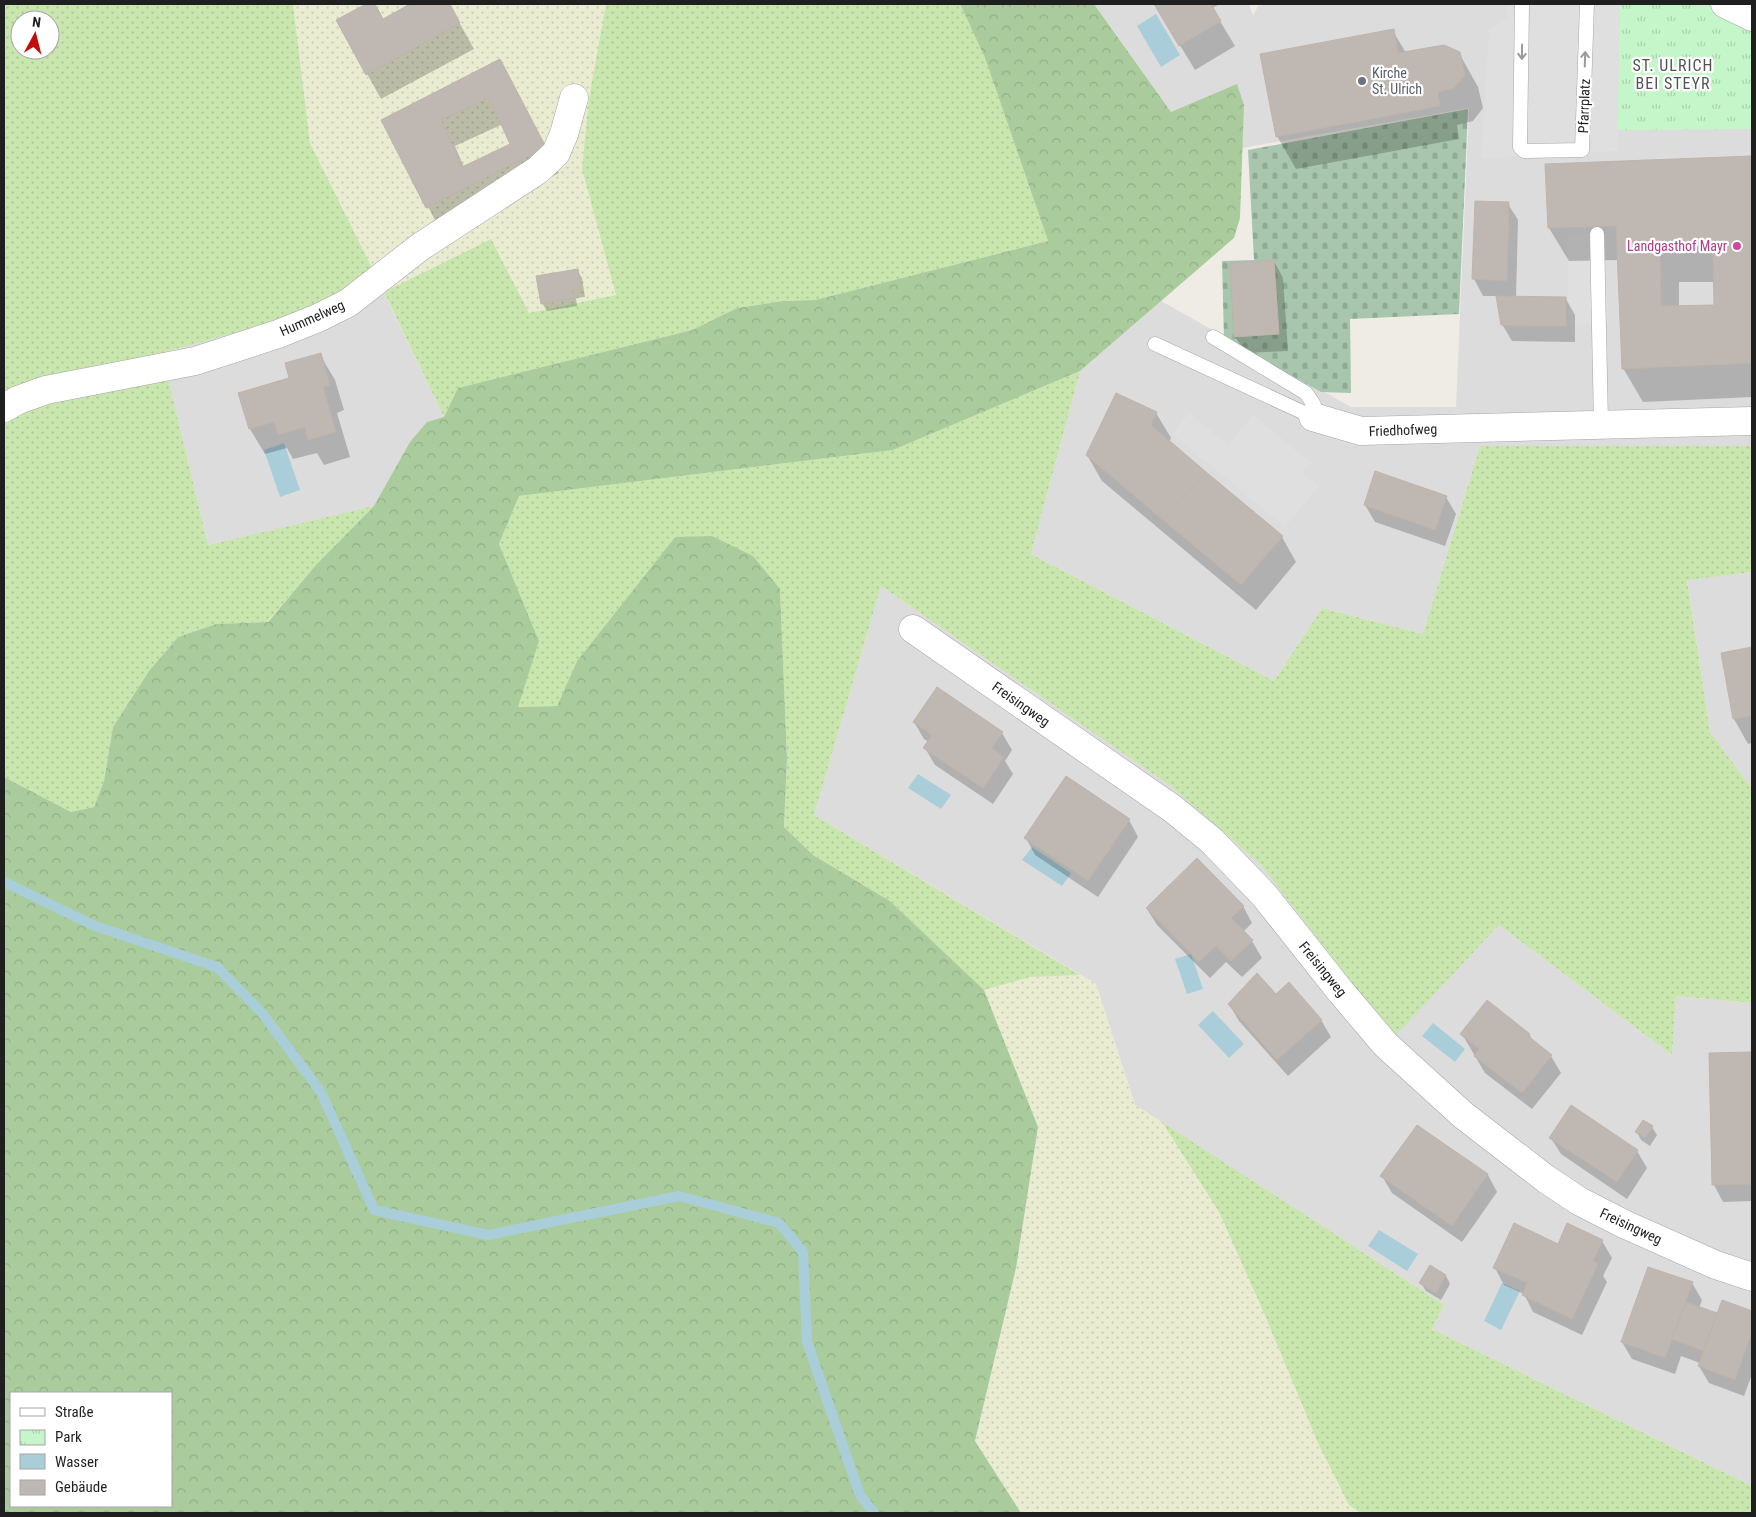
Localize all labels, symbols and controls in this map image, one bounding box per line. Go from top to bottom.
north arrow [10,10,60,60]
text: N [31,14,42,31]
one-way arrow [1517,44,1526,60]
one-way arrow [1581,51,1590,67]
district label: ST. ULRICH BEI STEYR [1633,56,1713,93]
place label: Kirche St. Ulrich [1372,65,1422,97]
marker: Kirche St. Ulrich [1356,75,1368,87]
street label: Pfarrplatz [1575,78,1593,134]
place label: Landgasthof Mayr [1627,238,1727,254]
marker: Landgasthof Mayr [1731,240,1743,252]
street label: Hummelweg [277,297,347,339]
street label: Friedhofweg [1369,421,1437,439]
street label: Freisingweg [989,678,1053,730]
street label: Freisingweg [1296,938,1350,1000]
street label: Freisingweg [1598,1205,1664,1247]
legend [10,1392,172,1507]
text: Straße [55,1403,94,1421]
text: Park [55,1428,82,1446]
text: Wasser [55,1453,99,1471]
text: Gebäude [55,1478,107,1496]

